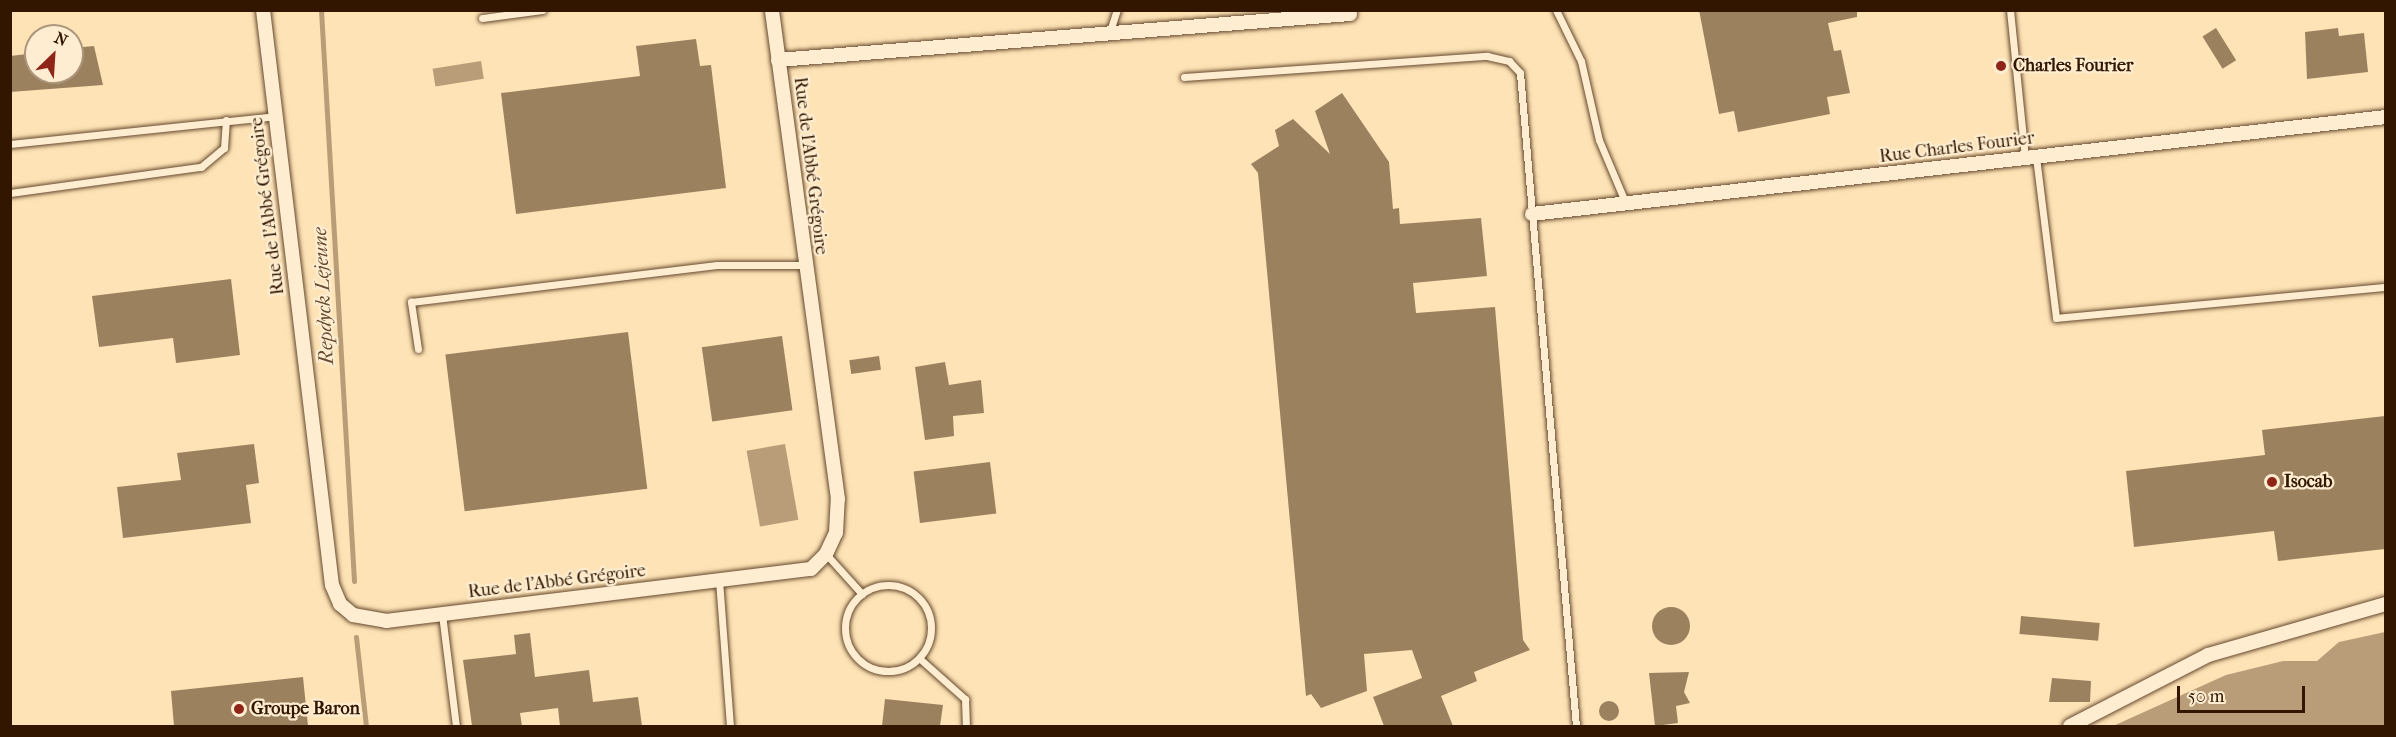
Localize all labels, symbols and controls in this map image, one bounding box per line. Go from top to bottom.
north arrow [24,24,84,84]
text: N [51,28,70,50]
place label: Charles Fourier [2013,55,2133,77]
marker: Charles Fourier [1994,59,2008,73]
street label: Rue de l'Abbé Grégoire [788,76,832,256]
street label: Rue de l'Abbé Grégoire [246,116,290,296]
street label: Rue Charles Fourier [1878,128,2036,168]
water label: Repdyck Lejeune [307,227,339,365]
place label: Isocab [2284,471,2332,493]
marker: Isocab [2265,475,2279,489]
street label: Rue de l'Abbé Grégoire [467,560,647,604]
scale bar [2180,674,2308,712]
text: 50 m [2188,686,2224,707]
place label: Groupe Baron [251,698,360,720]
marker: Groupe Baron [232,702,246,716]

